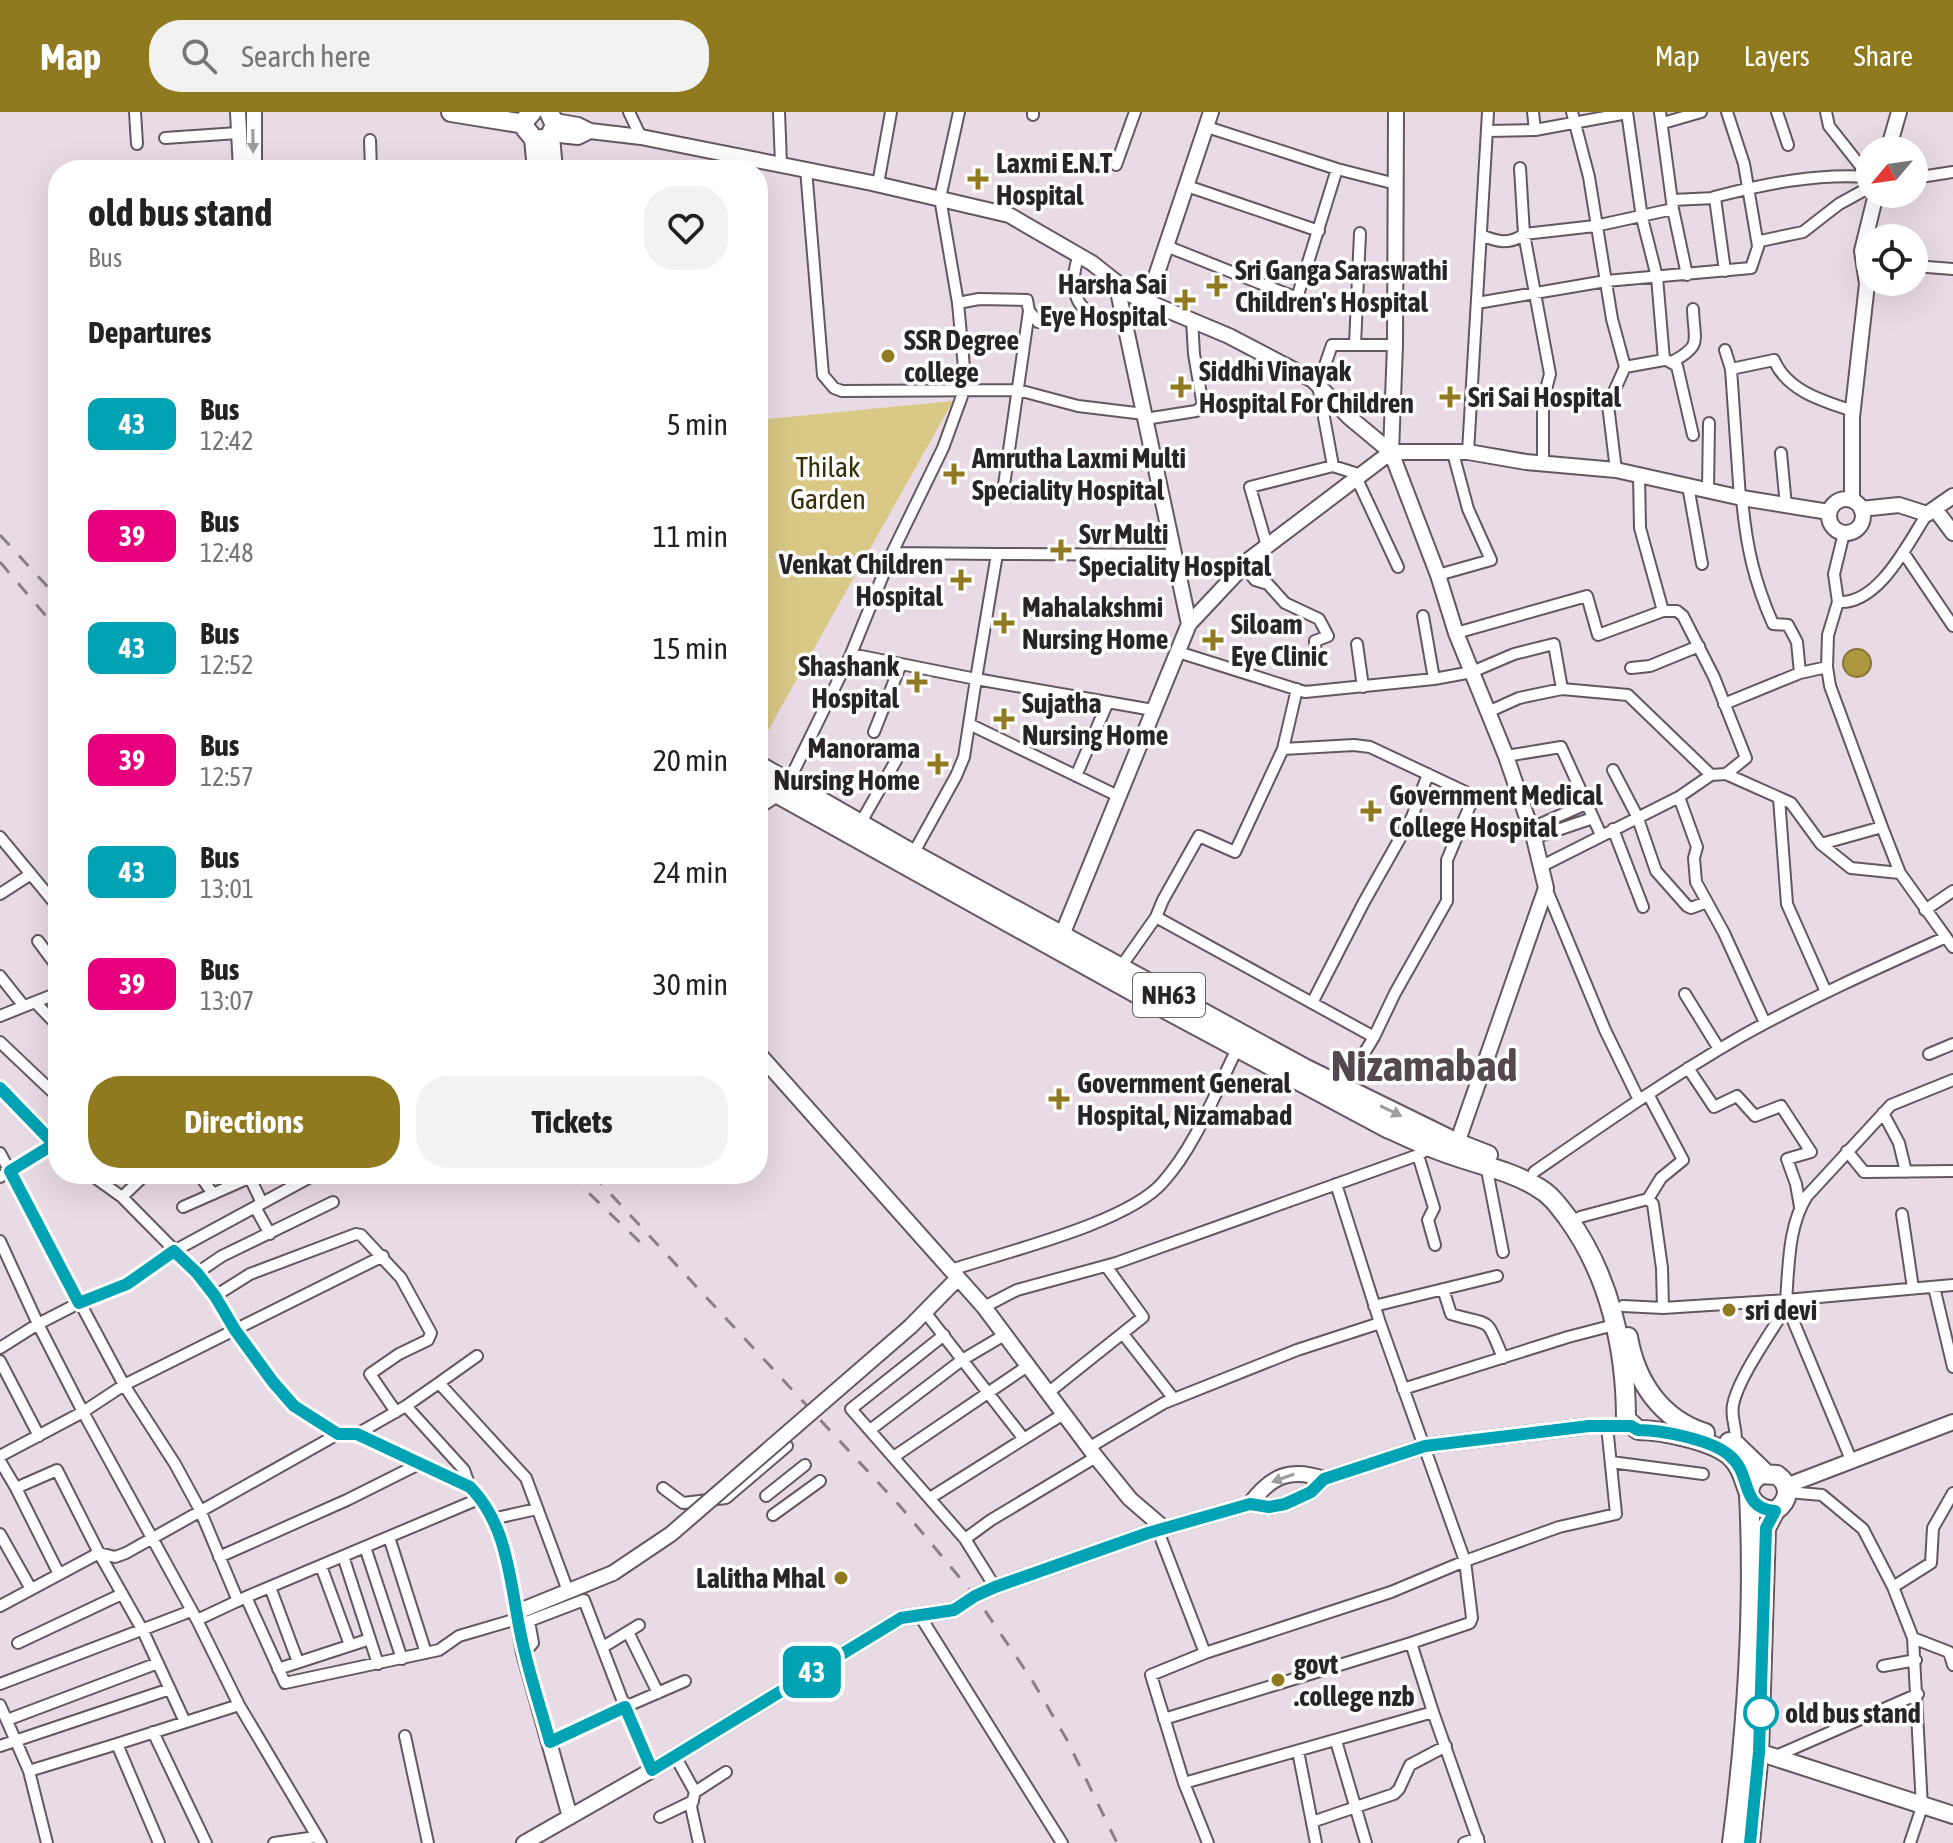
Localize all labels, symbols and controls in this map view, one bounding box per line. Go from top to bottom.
search box [149,20,709,92]
icon: search [177,34,221,78]
text: Map [40,35,101,78]
text: Search here [241,39,371,73]
text: Map [1655,40,1700,72]
text: Layers [1744,40,1810,72]
text: Share [1854,40,1913,72]
one-way arrow [247,129,259,154]
north arrow [1856,136,1928,208]
map controls [1856,136,1928,296]
place label: Laxmi E.N.T Hospital [996,147,1113,211]
marker: Laxmi E.N.T Hospital [967,168,989,190]
button: heart [644,186,728,270]
text: old bus stand [88,191,272,234]
button: locate [1856,224,1928,296]
text: Bus [88,243,122,273]
place label: Sri Ganga Saraswathi Children's Hospital [1235,254,1448,318]
place label: Harsha Sai Eye Hospital [1040,268,1168,332]
marker: Sri Ganga Saraswathi Children's Hospital [1206,275,1228,297]
marker: Harsha Sai Eye Hospital [1174,289,1196,311]
text: Departures [88,315,211,349]
place label: SSR Degree college [904,324,1019,388]
marker: SSR Degree college [879,347,897,365]
place label: Siddhi Vinayak Hospital For Children [1199,355,1414,419]
marker: Siddhi Vinayak Hospital For Children [1170,376,1192,398]
place label: Sri Sai Hospital [1468,381,1621,413]
marker: Sri Sai Hospital [1439,386,1461,408]
text: Bus [200,392,239,426]
text: 5 min [667,407,728,441]
text: 43 [119,408,145,440]
text: 12:42 [200,426,254,456]
place label: Amrutha Laxmi Multi Speciality Hospital [971,442,1186,506]
park label: Thilak Garden [790,451,866,515]
marker: Amrutha Laxmi Multi Speciality Hospital [943,463,965,485]
text: Bus [200,504,239,538]
place label: Svr Multi Speciality Hospital [1079,518,1272,582]
text: 11 min [653,519,728,553]
text: 39 [119,520,145,552]
text: 12:48 [200,538,254,568]
marker: Svr Multi Speciality Hospital [1050,539,1072,561]
place label: Venkat Children Hospital [778,548,944,612]
marker: Venkat Children Hospital [950,569,972,591]
place label: Mahalakshmi Nursing Home [1022,591,1168,655]
place label: Siloam Eye Clinic [1231,608,1328,672]
marker: Mahalakshmi Nursing Home [993,612,1015,634]
text: Bus [200,616,239,650]
marker: Siloam Eye Clinic [1202,629,1224,651]
text: 15 min [653,631,728,665]
text: 43 [119,632,145,664]
text: 12:52 [200,650,254,680]
place label: Shashank Hospital [798,650,900,714]
marker: Shashank Hospital [906,671,928,693]
place label: Sujatha Nursing Home [1022,687,1168,751]
marker: Sujatha Nursing Home [993,708,1015,730]
text: Bus [200,728,239,762]
place label: Manorama Nursing Home [774,732,920,796]
text: 20 min [653,743,728,777]
text: 39 [119,744,145,776]
marker: Manorama Nursing Home [927,753,949,775]
text: 12:57 [200,762,254,792]
place label: Government Medical College Hospital [1389,779,1603,843]
marker: Government Medical College Hospital [1360,800,1382,822]
text: Bus [200,840,239,874]
text: 24 min [653,855,728,889]
text: 43 [119,856,145,888]
text: 13:01 [200,874,254,904]
text: Bus [200,952,239,986]
text: 30 min [653,967,728,1001]
text: 39 [119,968,145,1000]
road number: NH63 [1133,973,1205,1017]
text: 13:07 [200,986,254,1016]
district label: Nizamabad [1331,1040,1517,1090]
place label: Government General Hospital, Nizamabad [1077,1067,1292,1131]
button: Directions [88,1076,400,1168]
button: Tickets [416,1076,728,1168]
marker: Government General Hospital, Nizamabad [1048,1088,1070,1110]
one-way arrow [1380,1104,1403,1118]
place label: sri devi [1745,1294,1817,1326]
marker: sri devi [1720,1301,1738,1319]
one-way arrow [1271,1472,1295,1485]
place label: Lalitha Mhal [696,1562,826,1594]
marker: Lalitha Mhal [832,1569,850,1587]
line badge: 43 [776,1646,848,1698]
place label: govt .college nzb [1294,1648,1415,1712]
text: 43 [799,1656,825,1688]
marker: govt .college nzb [1269,1671,1287,1689]
marker: old bus stand [1744,1696,1778,1730]
place label: old bus stand [1785,1697,1921,1729]

